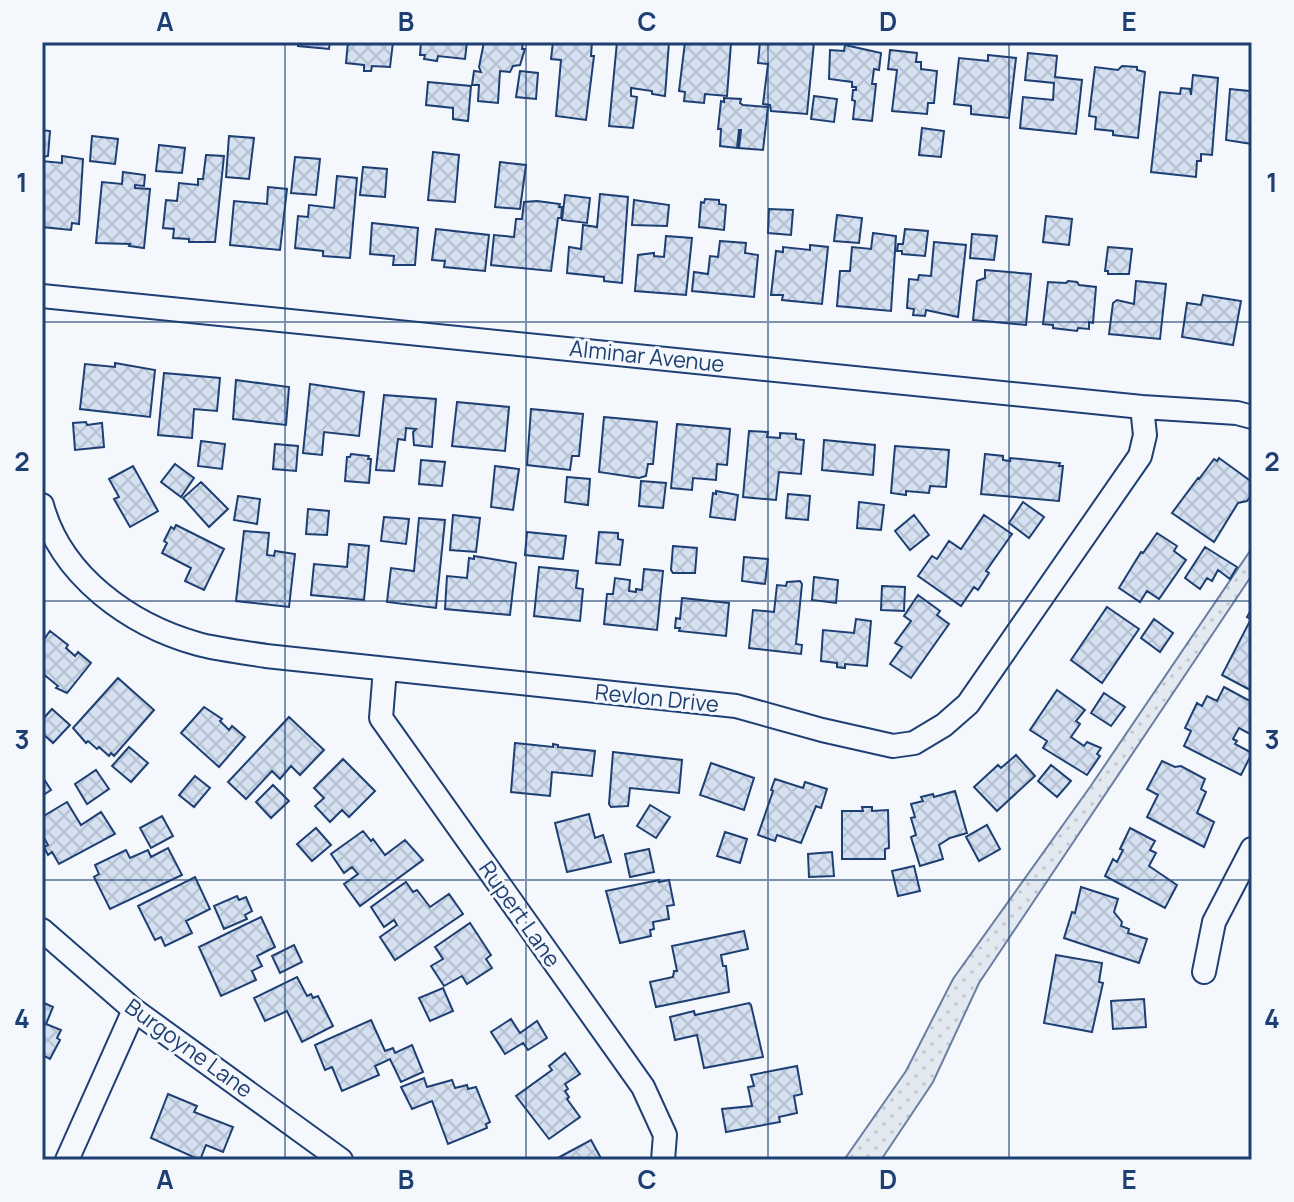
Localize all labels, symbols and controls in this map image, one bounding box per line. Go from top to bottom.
text: A [156,3,174,39]
text: B [398,3,414,39]
text: C [637,3,657,39]
text: D [879,3,897,39]
text: E [1121,3,1137,39]
text: 1 [16,164,28,200]
text: 1 [1266,164,1278,200]
street label: Alminar Avenue [568,333,726,379]
text: 2 [14,443,30,479]
text: 2 [1264,443,1280,479]
street label: Revlon Drive [594,677,721,719]
text: 3 [14,721,30,757]
text: 3 [1264,721,1280,757]
street label: Rupert Lane [472,855,568,973]
street label: Burgoyne Lane [119,992,259,1105]
text: 4 [14,1000,30,1036]
text: 4 [1264,1000,1280,1036]
text: A [156,1161,174,1197]
text: B [398,1161,414,1197]
text: C [637,1161,657,1197]
text: D [879,1161,897,1197]
text: E [1121,1161,1137,1197]

